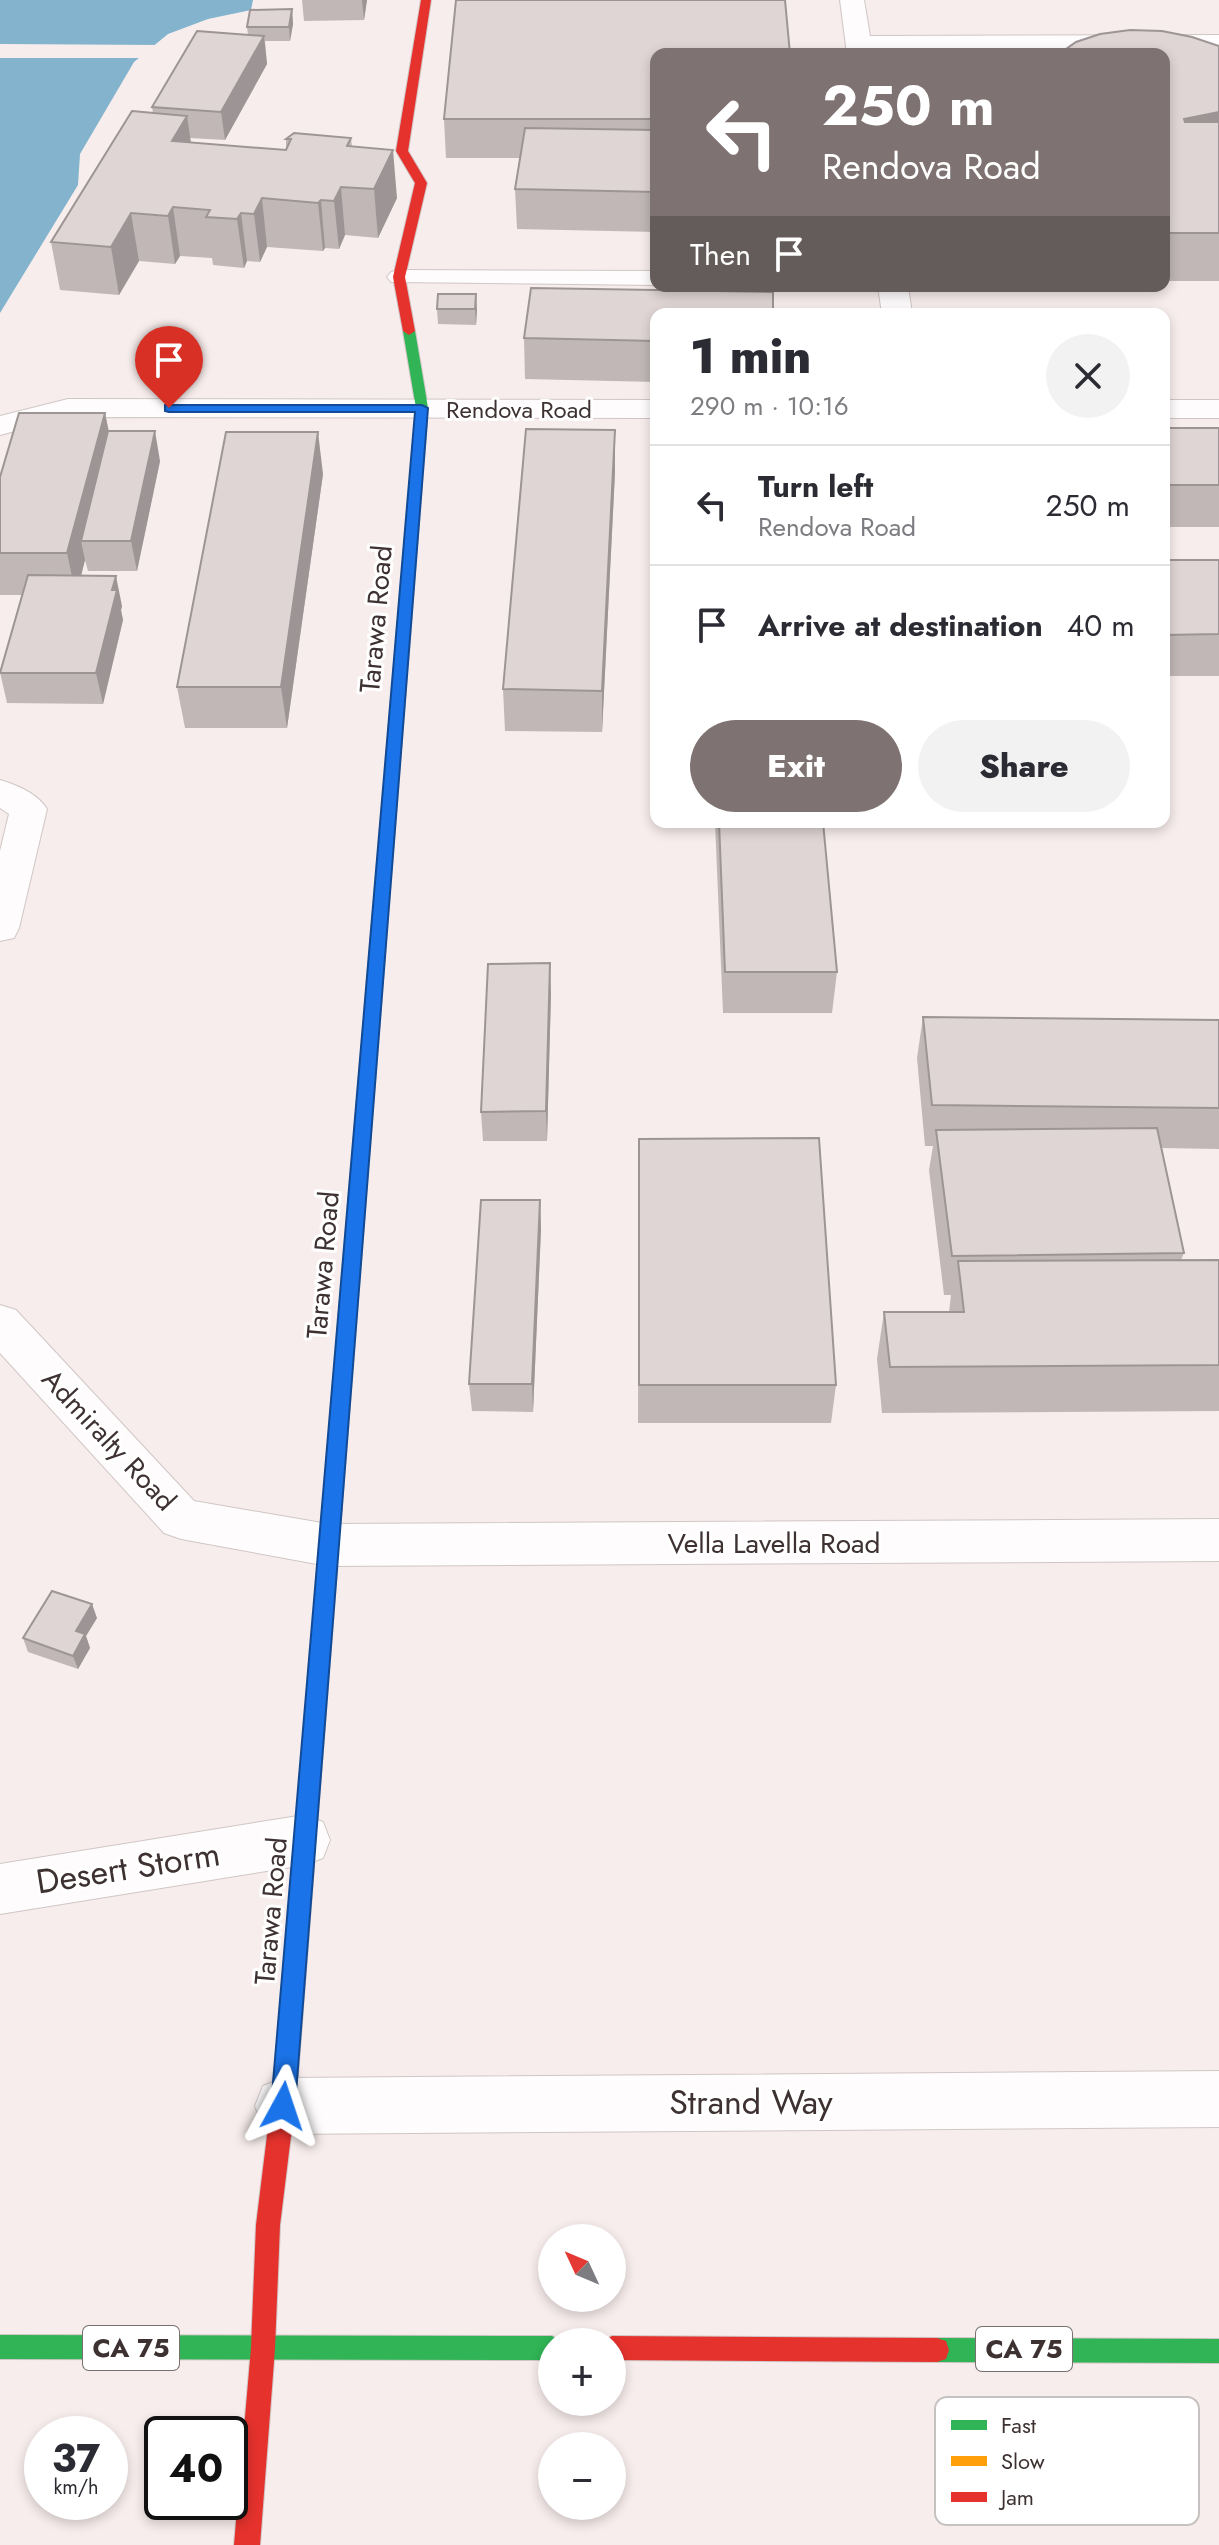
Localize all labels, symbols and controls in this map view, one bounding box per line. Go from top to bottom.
text: 250 m [822,65,995,146]
icon: left [690,80,794,184]
text: Rendova Road [822,140,1041,192]
icon: arrive [767,232,811,276]
text: Then [690,233,751,276]
text: 1 min [690,322,811,391]
pin [135,326,203,408]
button: close [1046,334,1130,418]
icon: arrive [147,338,191,382]
text: 290 m · 10:16 [690,387,849,425]
street label: Rendova Road [446,392,592,427]
text: Turn left [758,465,873,508]
icon: left [690,483,734,527]
text: 250 m [1046,484,1130,527]
text: Rendova Road [758,508,916,546]
street label: Tarawa Road [349,544,403,694]
icon: arrive [690,603,734,647]
text: Arrive at destination [758,604,1043,647]
text: 40 m [1067,604,1135,647]
button: Exit [690,720,902,812]
button: Share [918,720,1130,812]
street label: Tarawa Road [296,1190,350,1340]
street label: Admiralty Road [32,1360,186,1520]
street label: Vella Lavella Road [668,1523,880,1564]
street label: Desert Storm [33,1829,223,1907]
street label: Tarawa Road [244,1836,298,1986]
position arrow [241,2064,325,2148]
street label: Strand Way [669,2078,833,2127]
north arrow [538,2224,626,2312]
map controls [538,2224,626,2520]
road number: CA 75 [83,2326,179,2370]
road number: CA 75 [976,2327,1072,2371]
button: + [538,2328,626,2416]
legend [935,2397,1199,2525]
text: Fast [1001,2409,1037,2441]
speed limit sign: 40 [144,2416,248,2520]
text: 37 [52,2429,100,2487]
button: − [538,2432,626,2520]
text: Slow [1001,2445,1045,2477]
text: km/h [53,2473,99,2502]
text: Jam [998,2481,1034,2513]

